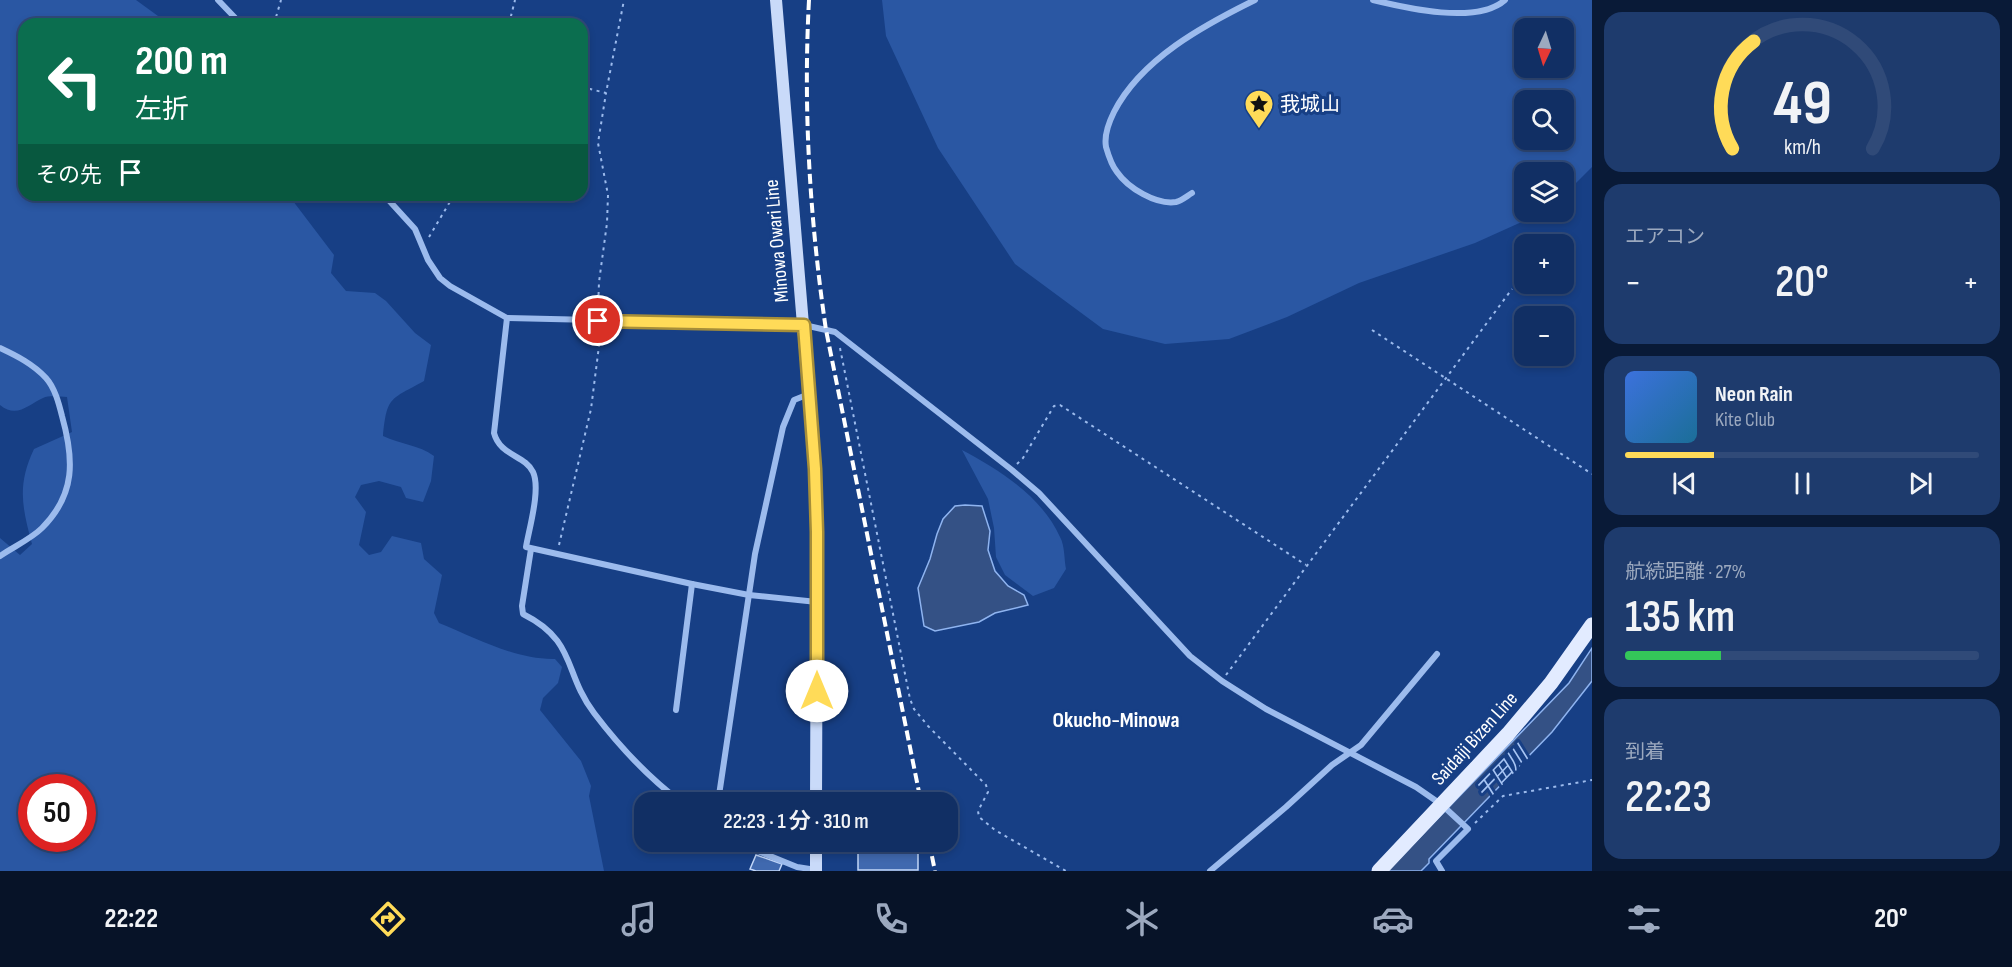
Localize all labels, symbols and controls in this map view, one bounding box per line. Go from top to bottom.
north arrow [1514,18,1574,78]
map controls [1514,18,1574,366]
text: 200 m [135,36,228,87]
icon: left [36,42,114,120]
text: 49 [1773,67,1831,142]
place icon: 我城山 [1243,88,1275,130]
button: search [1514,90,1574,150]
place label: 我城山 [1280,93,1340,117]
text: 左折 [135,94,189,126]
text: km/h [1783,135,1821,160]
icon: arrive [114,156,147,189]
text: その先 [36,162,102,189]
button: layers [1514,162,1574,222]
street label: Minowa Owari Line [760,179,794,303]
text: エアコン [1625,225,1705,249]
button: + [1514,234,1574,294]
text: 20° [1775,255,1829,310]
text: − [1625,263,1641,303]
text: + [1963,263,1979,303]
pin [572,295,623,346]
icon: arrive [581,304,614,337]
button: − [1514,306,1574,366]
text: Neon Rain [1715,381,1793,408]
text: Kite Club [1715,408,1775,432]
icon: previous [1668,467,1701,500]
icon: pause [1786,467,1819,500]
icon: next [1904,467,1937,500]
text: 航続距離 · 27% [1625,560,1746,584]
text: 135 km [1625,590,1735,645]
position arrow [785,659,849,723]
street label: Saidaiji Bizen Line [1427,687,1523,790]
district label: Okucho-Minowa [1052,707,1180,734]
text: 到着 [1625,740,1665,764]
water label: 干田川 [1471,741,1535,805]
text: 22:23 [1625,770,1712,825]
speed limit sign: 50 [18,774,96,852]
text: 22:23 · 1 分 · 310 m [723,808,869,835]
icon: directions [367,898,409,940]
icon: music [618,898,660,940]
icon: phone [870,898,912,940]
icon: climate [1121,898,1163,940]
icon: car [1372,898,1414,940]
icon: filters [1623,898,1665,940]
text: 22:22 [105,903,158,935]
text: 20° [1874,903,1907,935]

